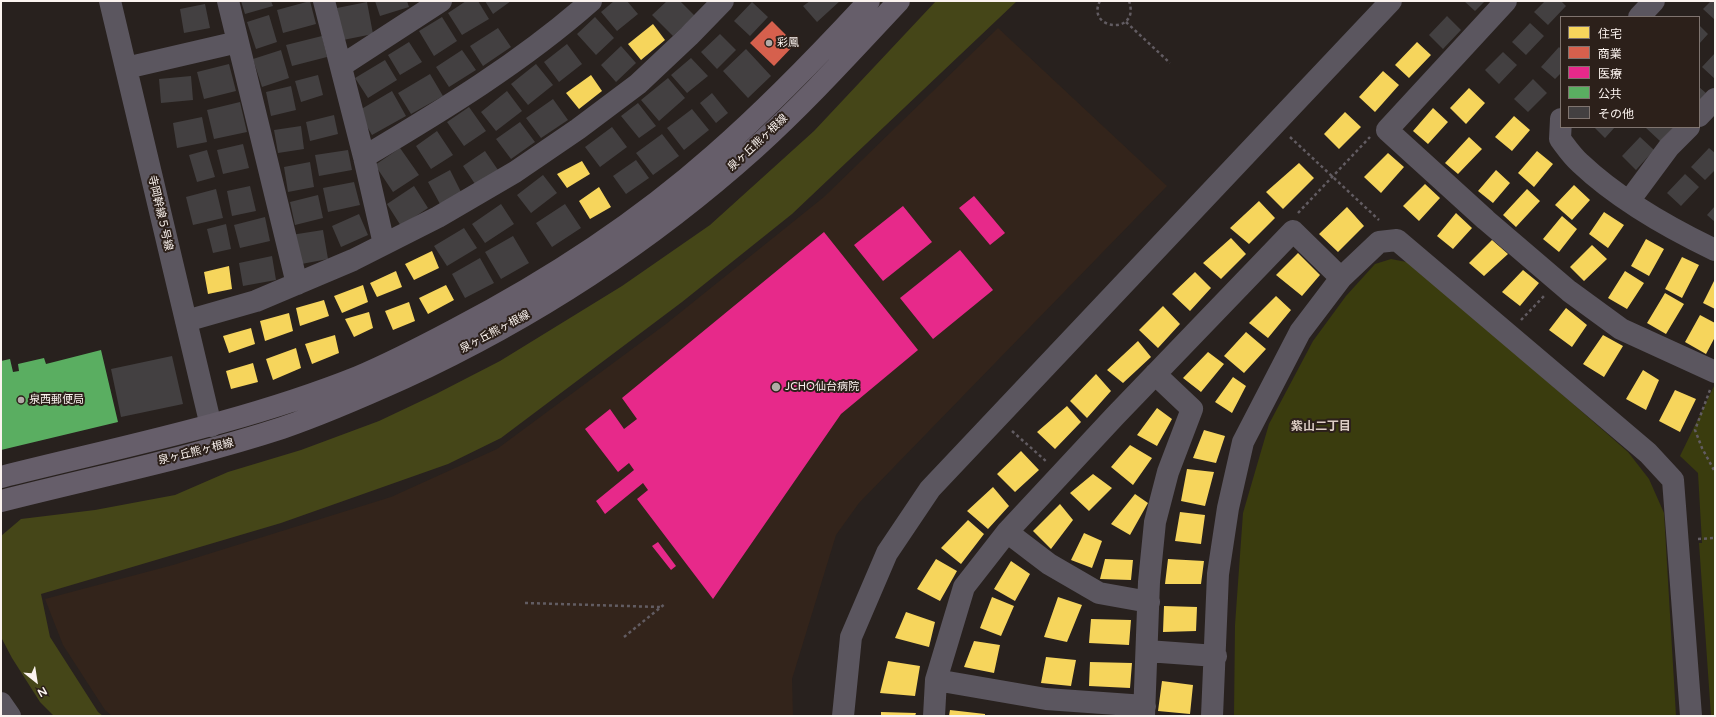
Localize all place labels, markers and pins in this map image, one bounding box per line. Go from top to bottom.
place label: 彩鳳 [777,36,799,50]
marker: 彩鳳 [764,38,774,48]
place label: JCHO仙台病院 [785,380,859,394]
marker: JCHO仙台病院 [770,381,782,393]
place label: 泉西郵便局 [29,393,84,407]
marker: 泉西郵便局 [16,395,26,405]

